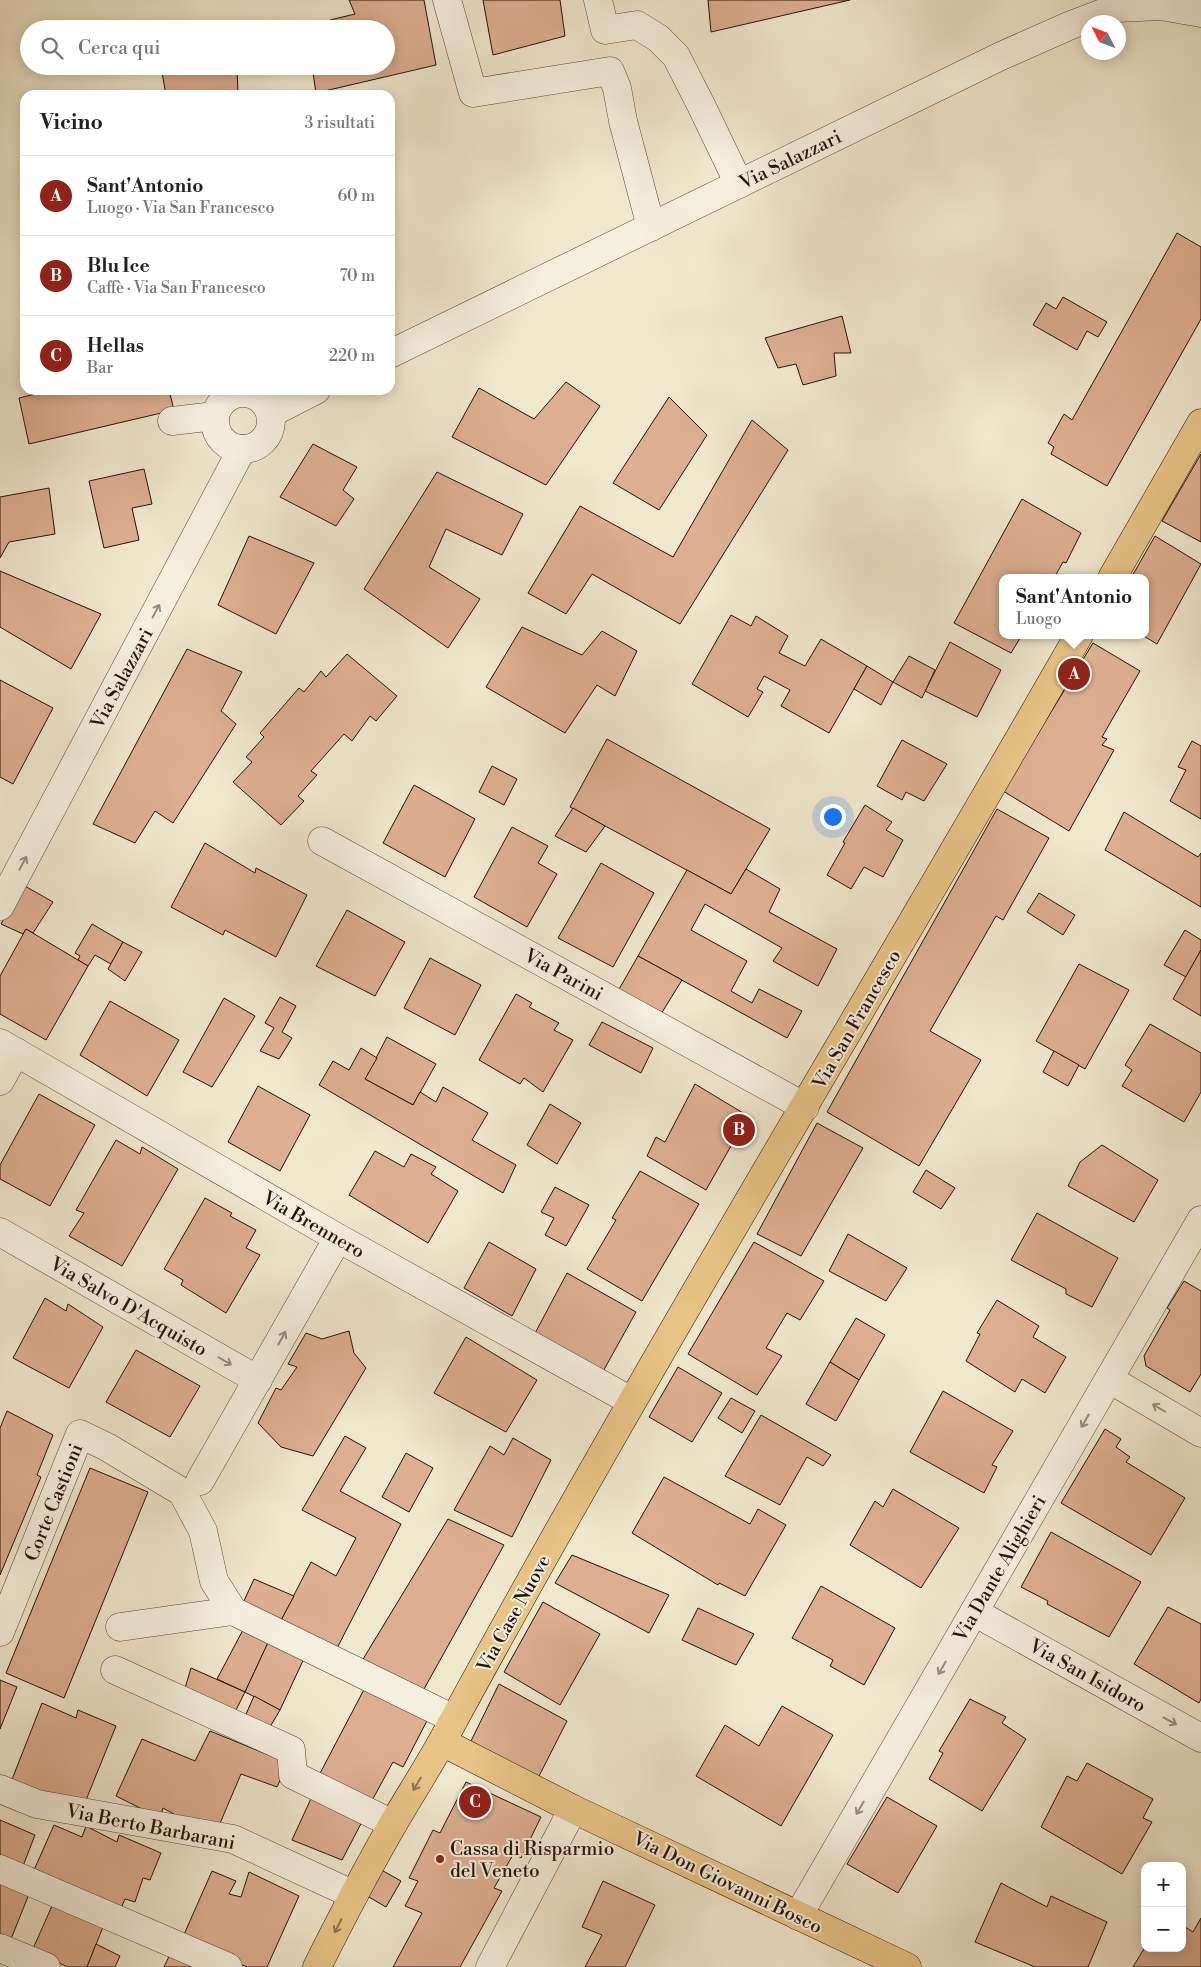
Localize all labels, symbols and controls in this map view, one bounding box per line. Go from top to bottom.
north arrow [1081,15,1126,60]
search box [20,20,395,75]
icon: search [38,34,66,62]
text: Cerca qui [78,36,161,60]
text: Vicino [40,110,103,136]
text: 3 risultati [305,113,375,133]
street label: Via Salazzari [734,125,845,195]
text: Sant'Antonio [87,174,203,198]
text: A [50,186,62,206]
text: 60 m [337,186,375,206]
text: Luogo · Via San Francesco [87,198,275,218]
text: Blu Ice [87,254,150,278]
text: B [50,266,62,286]
text: 70 m [339,266,375,286]
text: Caffè · Via San Francesco [87,278,266,298]
text: Hellas [87,334,144,358]
text: C [50,346,62,366]
text: 220 m [329,346,375,366]
text: Bar [87,358,113,378]
popup [999,574,1149,639]
text: Sant'Antonio [1016,585,1132,609]
one-way arrow [152,604,161,619]
text: Luogo [1016,609,1062,629]
street label: Via Salazzari [85,624,158,734]
pin: A [1058,655,1090,693]
your location [820,804,846,830]
one-way arrow [19,856,28,871]
street label: Via Parini [519,943,607,1006]
street label: Via San Francesco [807,945,907,1094]
pin: B [723,1111,755,1149]
street label: Via Brennero [257,1185,369,1264]
street label: Via Salvo D'Acquisto [45,1252,211,1362]
one-way arrow [277,1330,287,1345]
one-way arrow [217,1356,232,1366]
one-way arrow [1152,1403,1166,1413]
one-way arrow [1079,1414,1089,1428]
street label: Corte Castioni [19,1440,88,1565]
street label: Via Dante Alighieri [948,1491,1051,1647]
street label: Via Case Nuove [471,1551,556,1677]
street label: Via San Isidoro [1024,1633,1150,1718]
one-way arrow [936,1660,946,1674]
one-way arrow [1162,1716,1176,1726]
one-way arrow [411,1776,421,1790]
pin: C [459,1783,491,1821]
street label: Via Berto Barbarani [63,1799,237,1855]
one-way arrow [855,1801,865,1815]
street label: Via Don Giovanni Bosco [628,1826,826,1939]
place label: Cassa di Risparmio del Veneto [450,1837,614,1883]
marker: Cassa di Risparmio del Veneto [434,1853,446,1865]
map controls [1141,1862,1186,1952]
button: + [1141,1862,1186,1907]
button: − [1141,1907,1186,1952]
one-way arrow [333,1918,342,1933]

